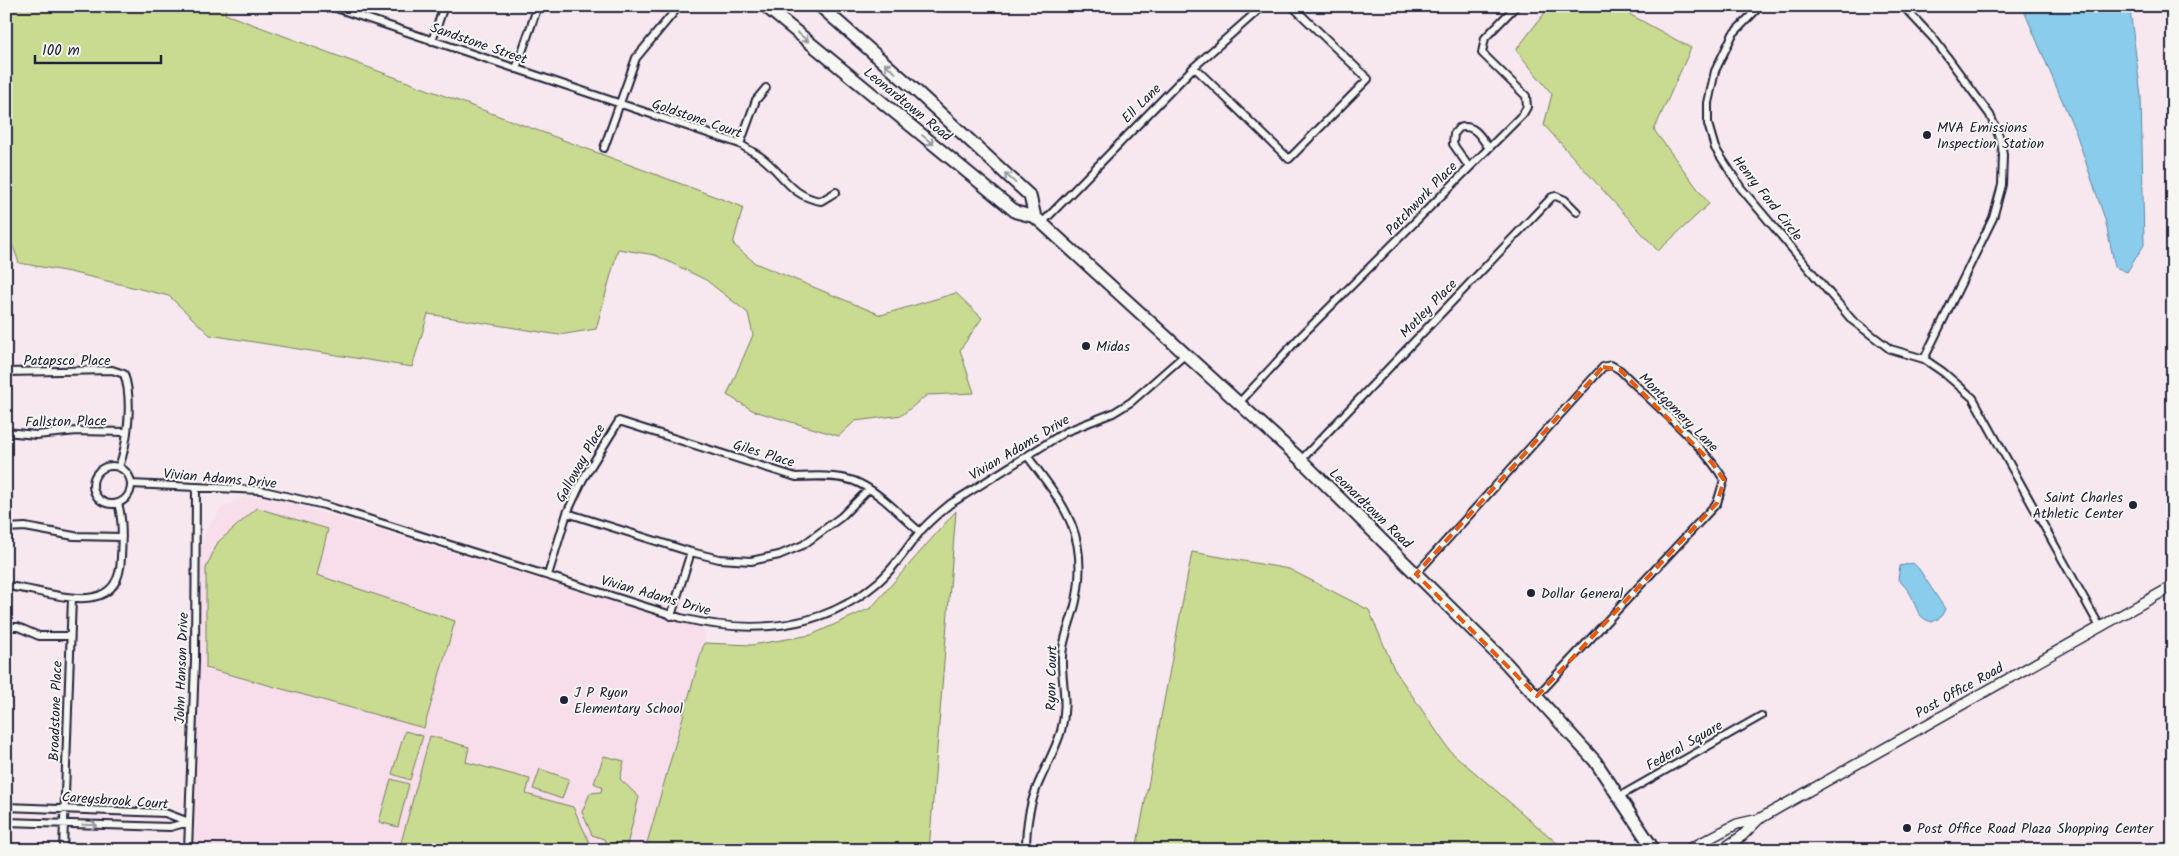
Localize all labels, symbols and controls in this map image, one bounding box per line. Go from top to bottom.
street label: Sandstone Street [427,17,531,71]
scale bar [35,32,161,64]
one-way arrow [796,32,809,43]
text: 100 m [42,39,80,63]
street label: Leonardtown Road [858,62,957,148]
one-way arrow [884,62,897,73]
street label: Ell Lane [1117,78,1167,129]
street label: Goldstone Court [649,93,745,145]
place label: MVA Emissions Inspection Station [1937,117,2044,155]
marker: MVA Emissions Inspection Station [1921,129,1933,141]
one-way arrow [922,135,935,146]
street label: Henry Ford Circle [1727,151,1808,247]
street label: Patchwork Place [1380,156,1463,241]
one-way arrow [1004,172,1017,184]
street label: Motley Place [1395,274,1463,343]
place label: Midas [1096,336,1130,358]
marker: Midas [1080,340,1092,352]
street label: Patapsco Place [23,350,111,372]
street label: Montgomery Lane [1633,368,1724,458]
street label: Vivian Adams Drive [965,409,1074,487]
street label: Fallston Place [25,410,108,434]
street label: Galloway Place [550,420,612,507]
street label: Giles Place [730,434,798,474]
street label: Vivian Adams Drive [162,463,278,495]
street label: Leonardtown Road [1324,463,1418,555]
place label: Saint Charles Athletic Center [2033,487,2124,525]
marker: Saint Charles Athletic Center [2127,499,2139,511]
street label: Vivian Adams Drive [598,570,714,622]
place label: Dollar General [1541,583,1624,605]
marker: Dollar General [1525,587,1537,599]
street label: John Hanson Drive [169,611,195,724]
street label: Ryon Court [1040,644,1064,711]
street label: Post Office Road [1911,657,2009,724]
street label: Broadstone Place [43,660,69,762]
place label: J P Ryon Elementary School [574,682,683,720]
marker: J P Ryon Elementary School [558,694,570,706]
street label: Federal Square [1642,715,1728,777]
street label: Careysbrook Court [61,786,170,816]
place label: Post Office Road Plaza Shopping Center [1917,818,2155,840]
one-way arrow [82,820,98,830]
marker: Post Office Road Plaza Shopping Center [1901,822,1913,834]

